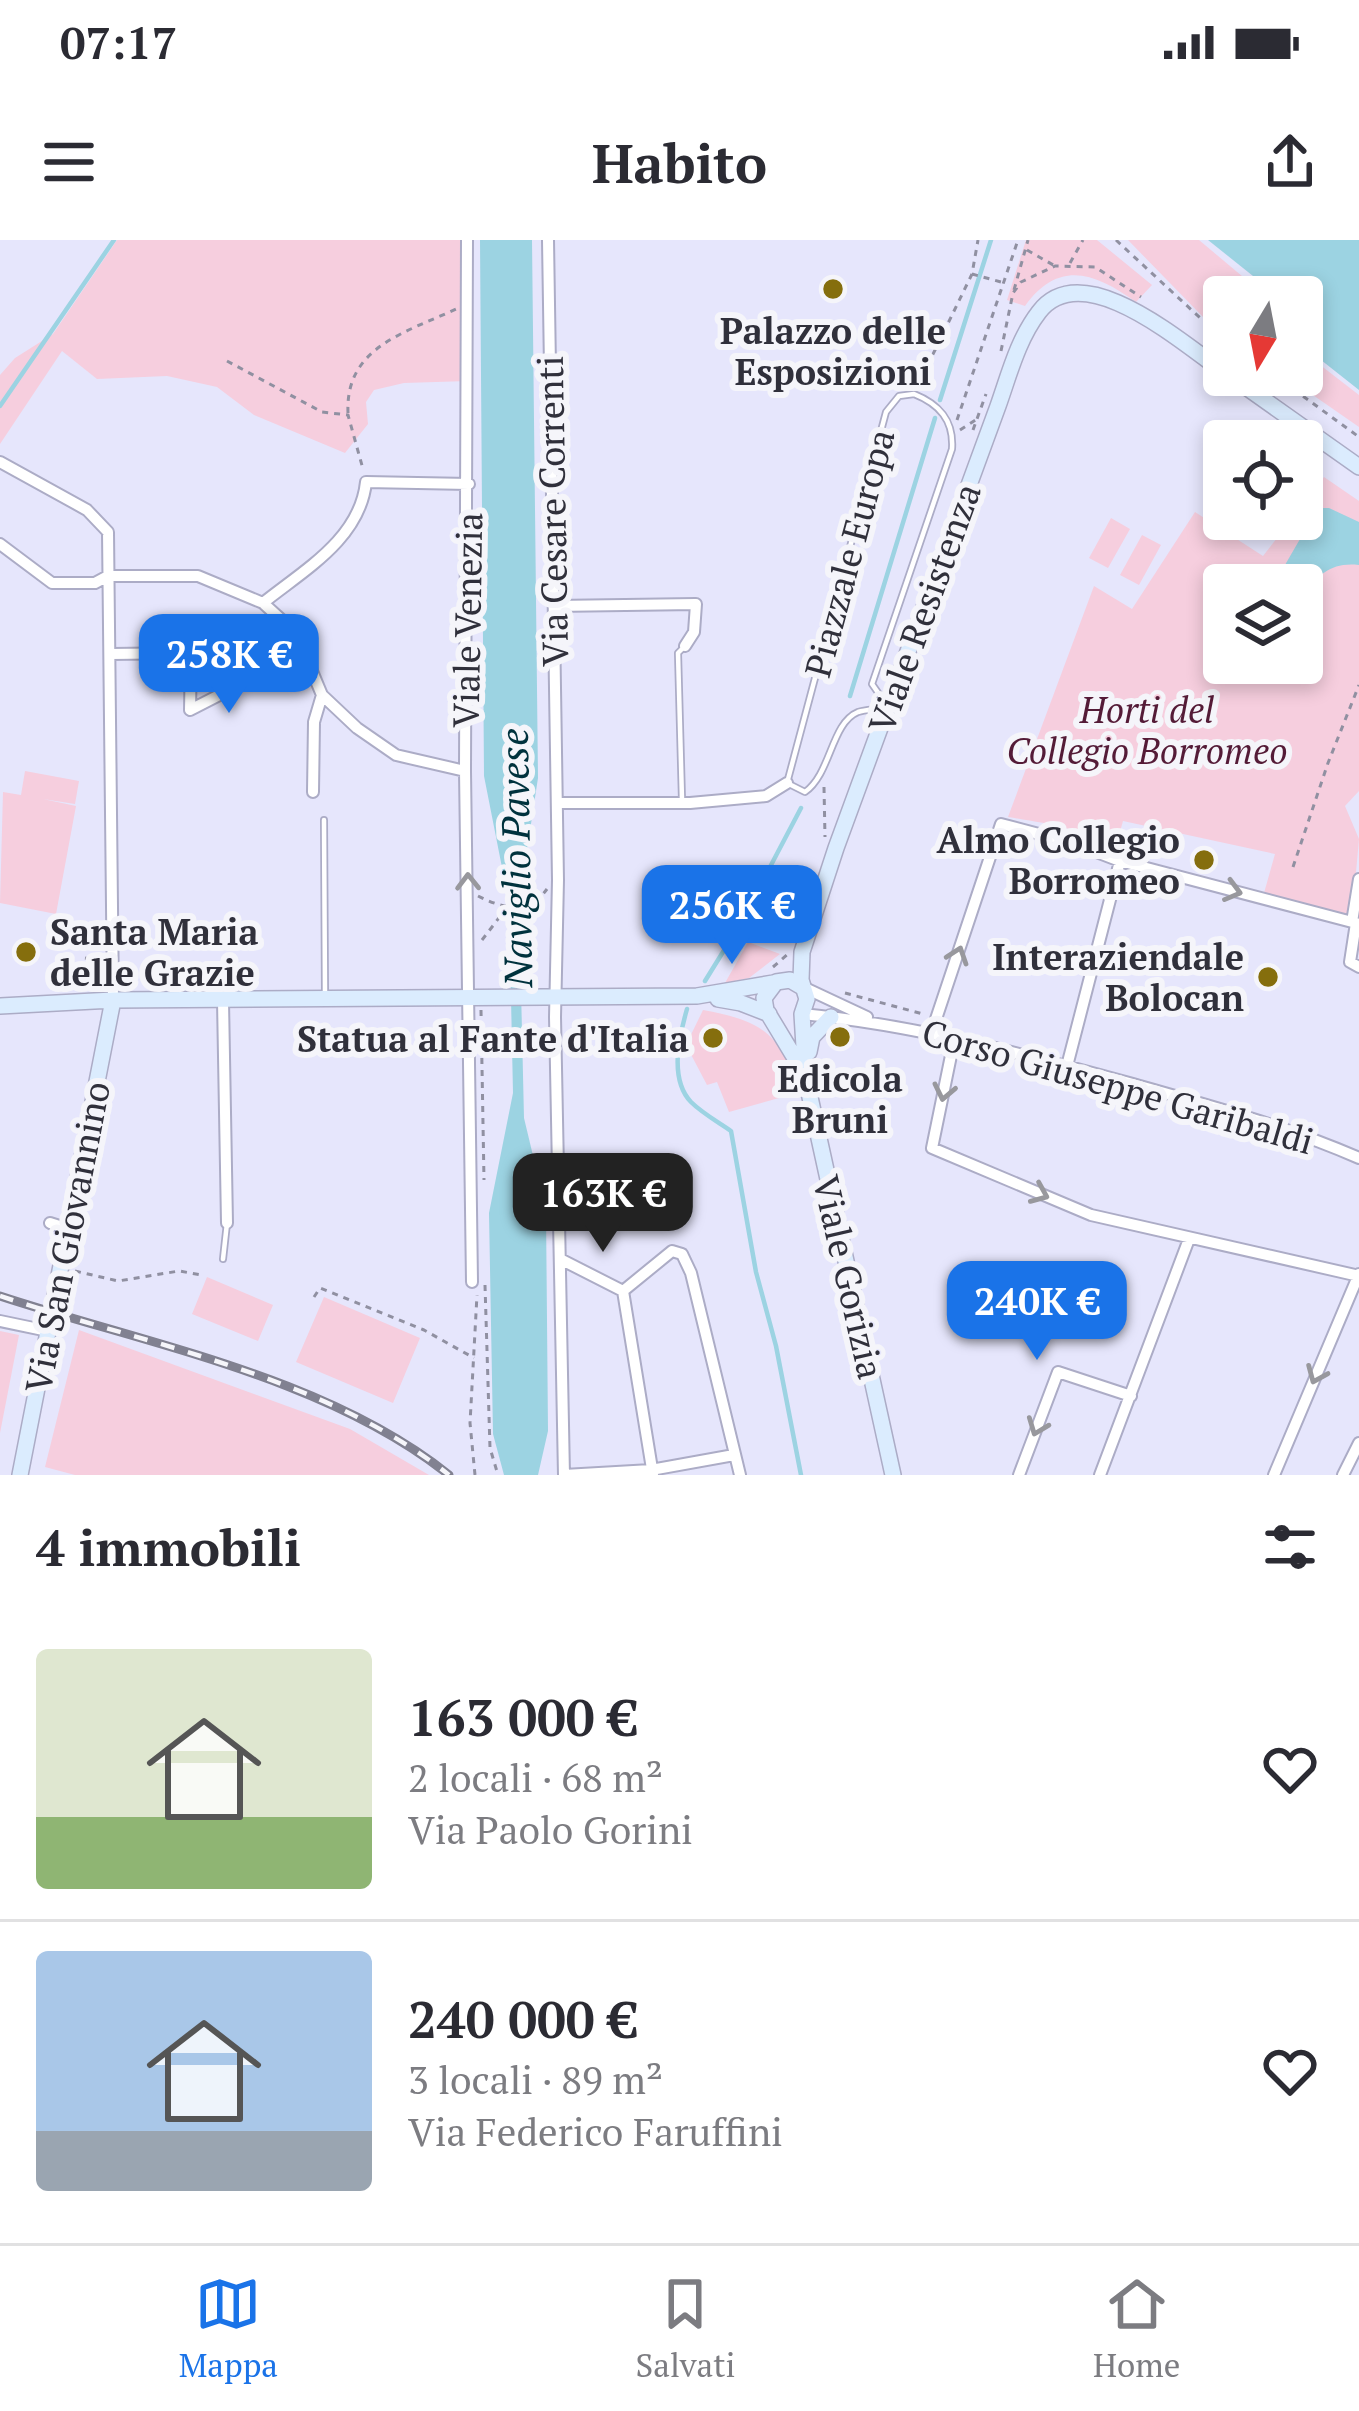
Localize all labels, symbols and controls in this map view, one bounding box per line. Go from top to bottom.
text: 07:17 [60,12,177,72]
text: Habito [592,127,767,198]
icon: menu [36,129,102,195]
icon: share [1257,129,1323,195]
marker: Palazzo delle Esposizioni [820,276,846,302]
north arrow [1203,276,1323,396]
map controls [1203,276,1323,684]
place label: Palazzo delle Esposizioni [720,307,946,395]
street label: Via Cesare Correnti [526,355,578,667]
button: locate [1203,420,1323,540]
street label: Piazzale Europa [793,424,905,682]
street label: Viale Resistenza [857,477,991,739]
street label: Viale Venezia [442,512,492,728]
button: layers [1203,564,1323,684]
pin: 258K € [131,614,327,716]
text: 258K € [166,627,292,679]
park label: Horti del Collegio Borromeo [1006,686,1288,774]
water label: Naviglio Pavese [487,728,543,989]
place label: Almo Collegio Borromeo [936,816,1180,904]
marker: Almo Collegio Borromeo [1191,847,1217,873]
pin: 256K € [634,865,830,967]
one-way arrow [455,872,481,891]
one-way arrow [1222,877,1242,902]
text: 256K € [669,878,795,930]
place label: Santa Maria delle Grazie [50,908,259,996]
place label: Interaziendale Bolocan [992,933,1244,1021]
marker: Santa Maria delle Grazie [13,939,39,965]
one-way arrow [944,946,968,967]
marker: Interaziendale Bolocan [1255,964,1281,990]
street label: Corso Giuseppe Garibaldi [917,1008,1319,1164]
place label: Statua al Fante d'Italia [297,1015,689,1062]
marker: Edicola Bruni [827,1024,853,1050]
marker: Statua al Fante d'Italia [700,1025,726,1051]
place label: Edicola Bruni [777,1055,903,1143]
street label: Via San Giovannino [14,1077,120,1397]
one-way arrow [932,1082,958,1102]
pin: 163K € [505,1153,701,1255]
text: 163K € [540,1166,666,1218]
street label: Viale Gorizia [803,1171,895,1383]
one-way arrow [1028,1180,1049,1204]
pin: 240K € [939,1261,1135,1363]
text: 240K € [974,1274,1100,1326]
one-way arrow [1306,1363,1330,1384]
one-way arrow [1027,1415,1052,1436]
text: 4 immobili [36,1513,301,1581]
icon: filters [1257,1514,1323,1580]
text: 163 000 € [408,1683,637,1751]
icon: home [132,1697,276,1841]
icon: heart [1257,1736,1323,1802]
text: 2 locali · 68 m² [408,1751,663,1803]
text: Via Paolo Gorini [408,1803,693,1855]
text: 240 000 € [408,1985,637,2053]
icon: home [132,1999,276,2143]
icon: heart [1257,2038,1323,2104]
text: 3 locali · 89 m² [408,2053,663,2105]
text: Via Federico Faruffini [408,2105,783,2157]
tab: Mappa [179,2271,278,2386]
tab: Salvati [636,2271,735,2386]
tab: Home [1093,2271,1180,2386]

